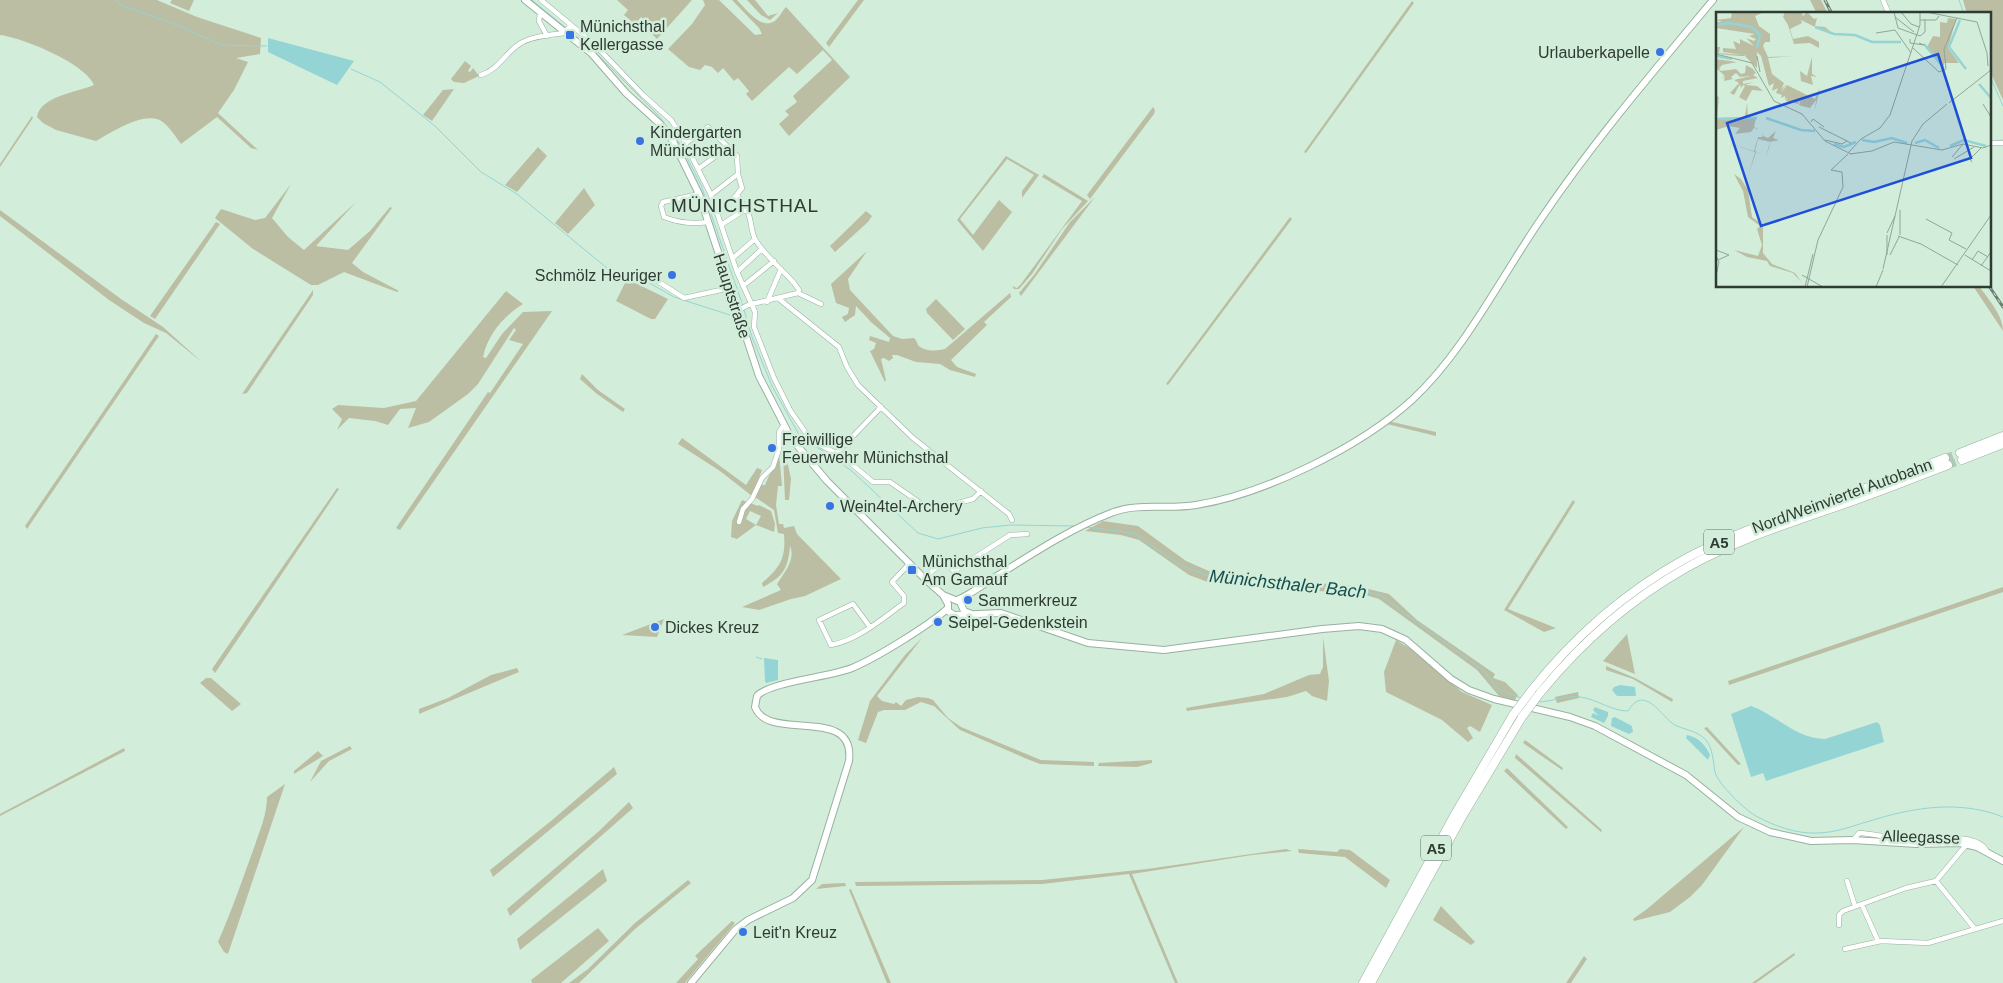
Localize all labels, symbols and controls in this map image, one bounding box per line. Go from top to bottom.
inset map [1716,12,1990,288]
place label: Münichsthal Kellergasse [580,18,665,53]
marker: Münichsthal Kellergasse [564,29,576,41]
place label: Urlauberkapelle [1538,44,1650,61]
marker: Urlauberkapelle [1654,46,1666,58]
place label: Kindergarten Münichsthal [650,124,742,159]
marker: Kindergarten Münichsthal [634,135,646,147]
district label: MÜNICHSTHAL [671,195,819,216]
street label: Hauptstraße [710,252,754,341]
place label: Schmölz Heuriger [535,267,663,284]
marker: Schmölz Heuriger [666,269,678,281]
place label: Freiwillige Feuerwehr Münichsthal [782,431,948,466]
marker: Freiwillige Feuerwehr Münichsthal [766,442,778,454]
street label: Nord/Weinviertel Autobahn [1750,456,1934,536]
place label: Wein4tel-Archery [840,498,962,515]
marker: Wein4tel-Archery [824,500,836,512]
road number: A5 [1704,530,1734,554]
place label: Münichsthal Am Gamauf [922,553,1008,588]
marker: Münichsthal Am Gamauf [906,564,918,576]
water label: Münichsthaler Bach [1208,566,1368,602]
place label: Sammerkreuz [978,592,1078,609]
marker: Sammerkreuz [962,594,974,606]
place label: Seipel-Gedenkstein [948,614,1088,631]
marker: Seipel-Gedenkstein [932,616,944,628]
place label: Dickes Kreuz [665,619,759,636]
marker: Dickes Kreuz [649,621,661,633]
street label: Alleegasse [1882,827,1961,847]
road number: A5 [1421,836,1451,860]
place label: Leit'n Kreuz [753,924,837,941]
marker: Leit'n Kreuz [737,926,749,938]

